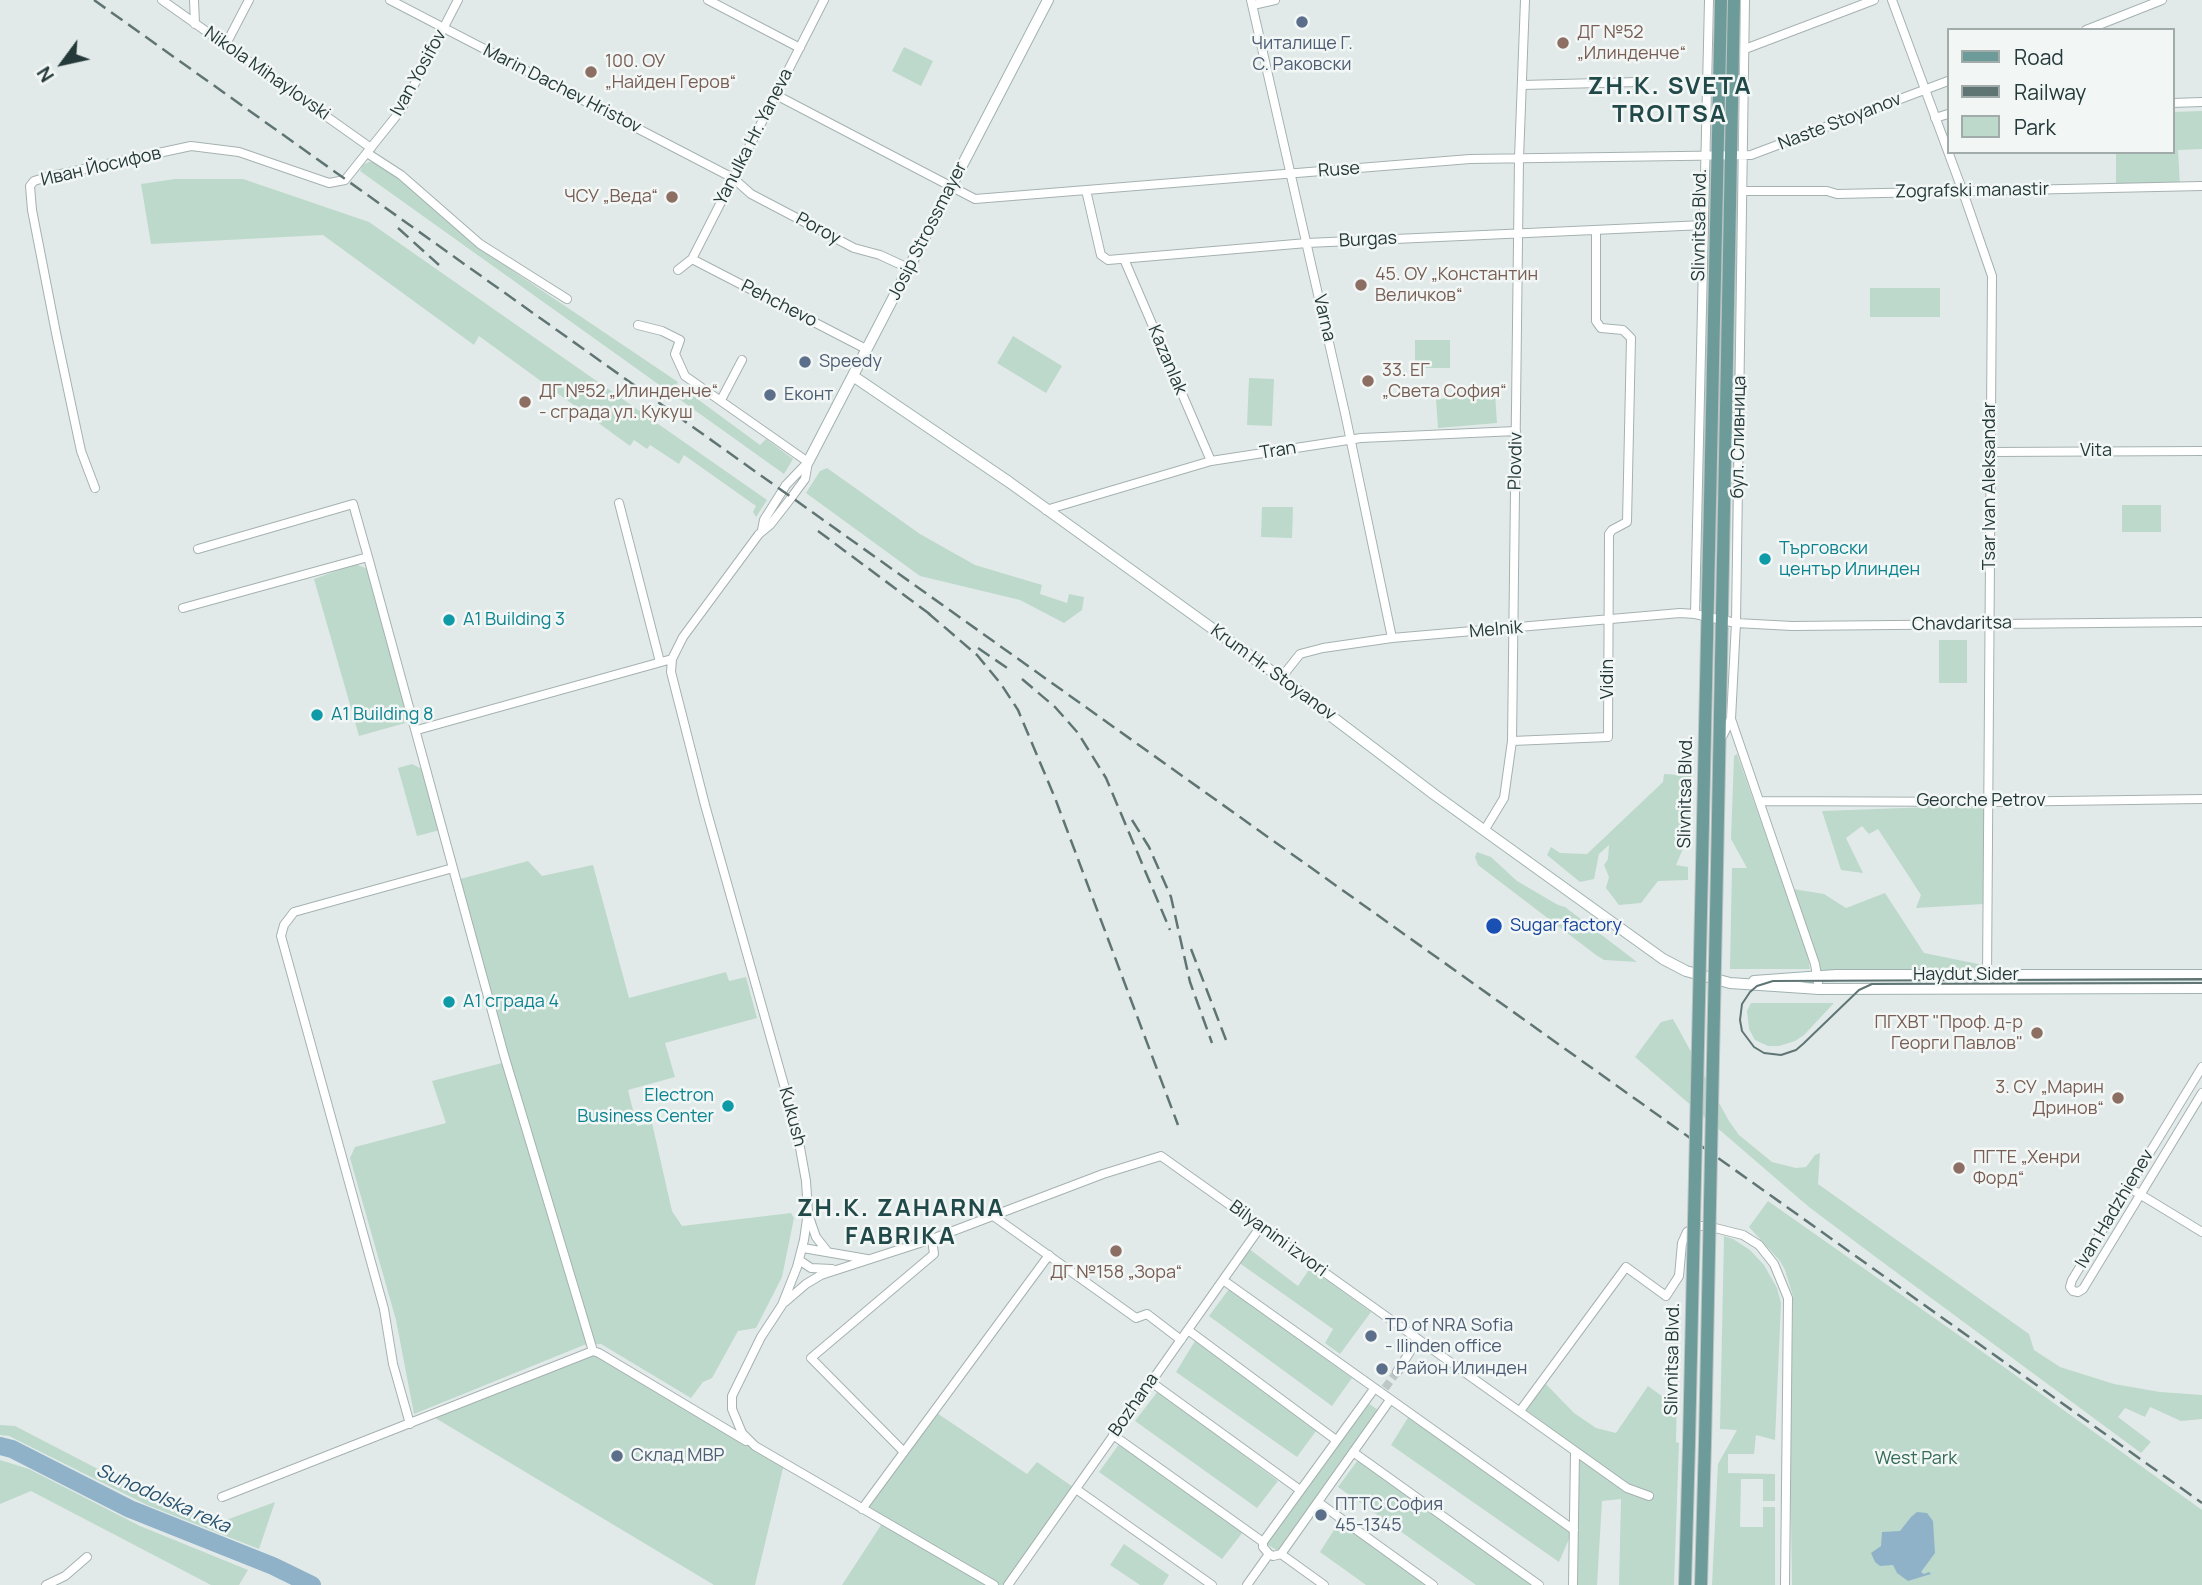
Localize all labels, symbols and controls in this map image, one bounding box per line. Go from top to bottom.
marker: Читалище Г. С. Раковски [1294,14,1310,30]
place label: ДГ №52 „Илинденче“ [1577,22,1686,64]
street label: Nikola Mihaylovski [200,23,334,125]
street label: Ivan Yosifov [386,26,452,120]
north arrow [28,28,98,98]
legend [1946,28,2174,154]
place label: Читалище Г. С. Раковски [1251,33,1353,76]
marker: ДГ №52 „Илинденче“ [1555,35,1571,51]
street label: Marin Dachev Hristov [479,40,645,138]
text: Road [2014,43,2064,71]
place label: 100. ОУ „Найден Геров“ [605,51,736,94]
text: N [31,62,60,87]
marker: 100. ОУ „Найден Геров“ [583,64,599,80]
street label: Yanulka Hr. Yaneva [710,65,798,209]
district label: ZH.K. SVETA TROITSA [1589,73,1751,129]
text: Railway [2014,78,2086,106]
street label: Naste Stoyanov [1775,89,1905,155]
text: Park [2014,113,2056,141]
street label: Иван Йосифов [39,143,163,191]
street label: Josip Strossmayer [884,158,972,304]
street label: Ruse [1317,158,1361,182]
street label: Slivnitsa Blvd. [1688,168,1712,282]
street label: Zografski manastir [1895,179,2049,203]
place label: ЧСУ „Веда“ [564,186,658,208]
marker: ЧСУ „Веда“ [664,189,680,205]
street label: Poroy [792,208,844,250]
street label: Burgas [1338,228,1398,252]
place label: 45. ОУ „Константин Величков“ [1375,264,1538,306]
street label: Pehchevo [737,276,821,332]
marker: 45. ОУ „Константин Величков“ [1353,277,1369,293]
street label: Varna [1308,293,1340,343]
street label: Kazanlak [1143,322,1191,398]
place label: Speedy [819,351,882,373]
marker: Speedy [797,354,813,370]
place label: 33. ЕГ „Света София“ [1382,360,1507,402]
marker: 33. ЕГ „Света София“ [1360,373,1376,389]
street label: бул. Сливница [1727,375,1751,499]
place label: ДГ №52 „Илинденче“ - сграда ул. Кукуш [539,381,718,424]
place label: Еконт [784,384,833,406]
marker: Еконт [762,387,778,403]
marker: ДГ №52 „Илинденче“ - сграда ул. Кукуш [517,394,533,410]
street label: Tsar Ivan Aleksandar [1979,402,2001,570]
street label: Plovdiv [1505,432,1527,490]
street label: Tran [1258,437,1298,465]
street label: Vita [2080,440,2112,462]
place label: Търговски център Илинден [1779,538,1920,580]
marker: Търговски център Илинден [1757,551,1773,567]
place label: A1 Building 3 [463,609,565,631]
marker: A1 Building 3 [441,612,457,628]
street label: Chavdaritsa [1912,612,2012,636]
street label: Melnik [1468,617,1524,643]
street label: Krum Hr. Stoyanov [1206,620,1340,726]
street label: Vidin [1597,659,1619,699]
place label: A1 Building 8 [331,704,433,726]
marker: A1 Building 8 [309,707,325,723]
street label: Slivnitsa Blvd. [1674,735,1698,849]
street label: Georche Petrov [1916,790,2046,812]
place label: Sugar factory [1510,915,1622,937]
marker: Sugar factory [1484,916,1504,936]
street label: Haydut Sider [1913,964,2019,986]
place label: А1 сграда 4 [463,991,559,1013]
marker: А1 сграда 4 [441,994,457,1010]
place label: ПГХВТ "Проф. д-р Георги Павлов" [1875,1012,2023,1054]
marker: ПГХВТ "Проф. д-р Георги Павлов" [2029,1025,2045,1041]
place label: 3. СУ „Марин Дринов“ [1995,1077,2104,1120]
place label: Electron Business Center [577,1085,714,1128]
street label: Kukush [774,1085,810,1149]
marker: 3. СУ „Марин Дринов“ [2110,1090,2126,1106]
marker: Electron Business Center [720,1098,736,1114]
street label: Ivan Hadzhienev [2071,1146,2159,1272]
place label: ПГТЕ „Хенри Форд“ [1973,1147,2080,1190]
marker: ПГТЕ „Хенри Форд“ [1951,1160,1967,1176]
district label: ZH.K. ZAHARNA FABRIKA [798,1195,1004,1251]
street label: Bilyanini izvori [1225,1196,1331,1282]
marker: ДГ №158 „Зора“ [1108,1243,1124,1259]
place label: ДГ №158 „Зора“ [1050,1262,1182,1284]
street label: Slivnitsa Blvd. [1661,1302,1685,1416]
place label: TD of NRA Sofia - Ilinden office [1385,1315,1513,1358]
marker: TD of NRA Sofia - Ilinden office [1363,1328,1379,1344]
place label: Район Илинден [1396,1358,1527,1380]
marker: Район Илинден [1374,1361,1390,1377]
street label: Bozhana [1104,1369,1164,1441]
place label: Склад МВР [631,1445,724,1467]
marker: Склад МВР [609,1448,625,1464]
park label: West Park [1875,1448,1957,1470]
water label: Suhodolska reka [93,1459,233,1539]
place label: ПТТС София 45-1345 [1335,1494,1443,1536]
marker: ПТТС София 45-1345 [1313,1507,1329,1523]

